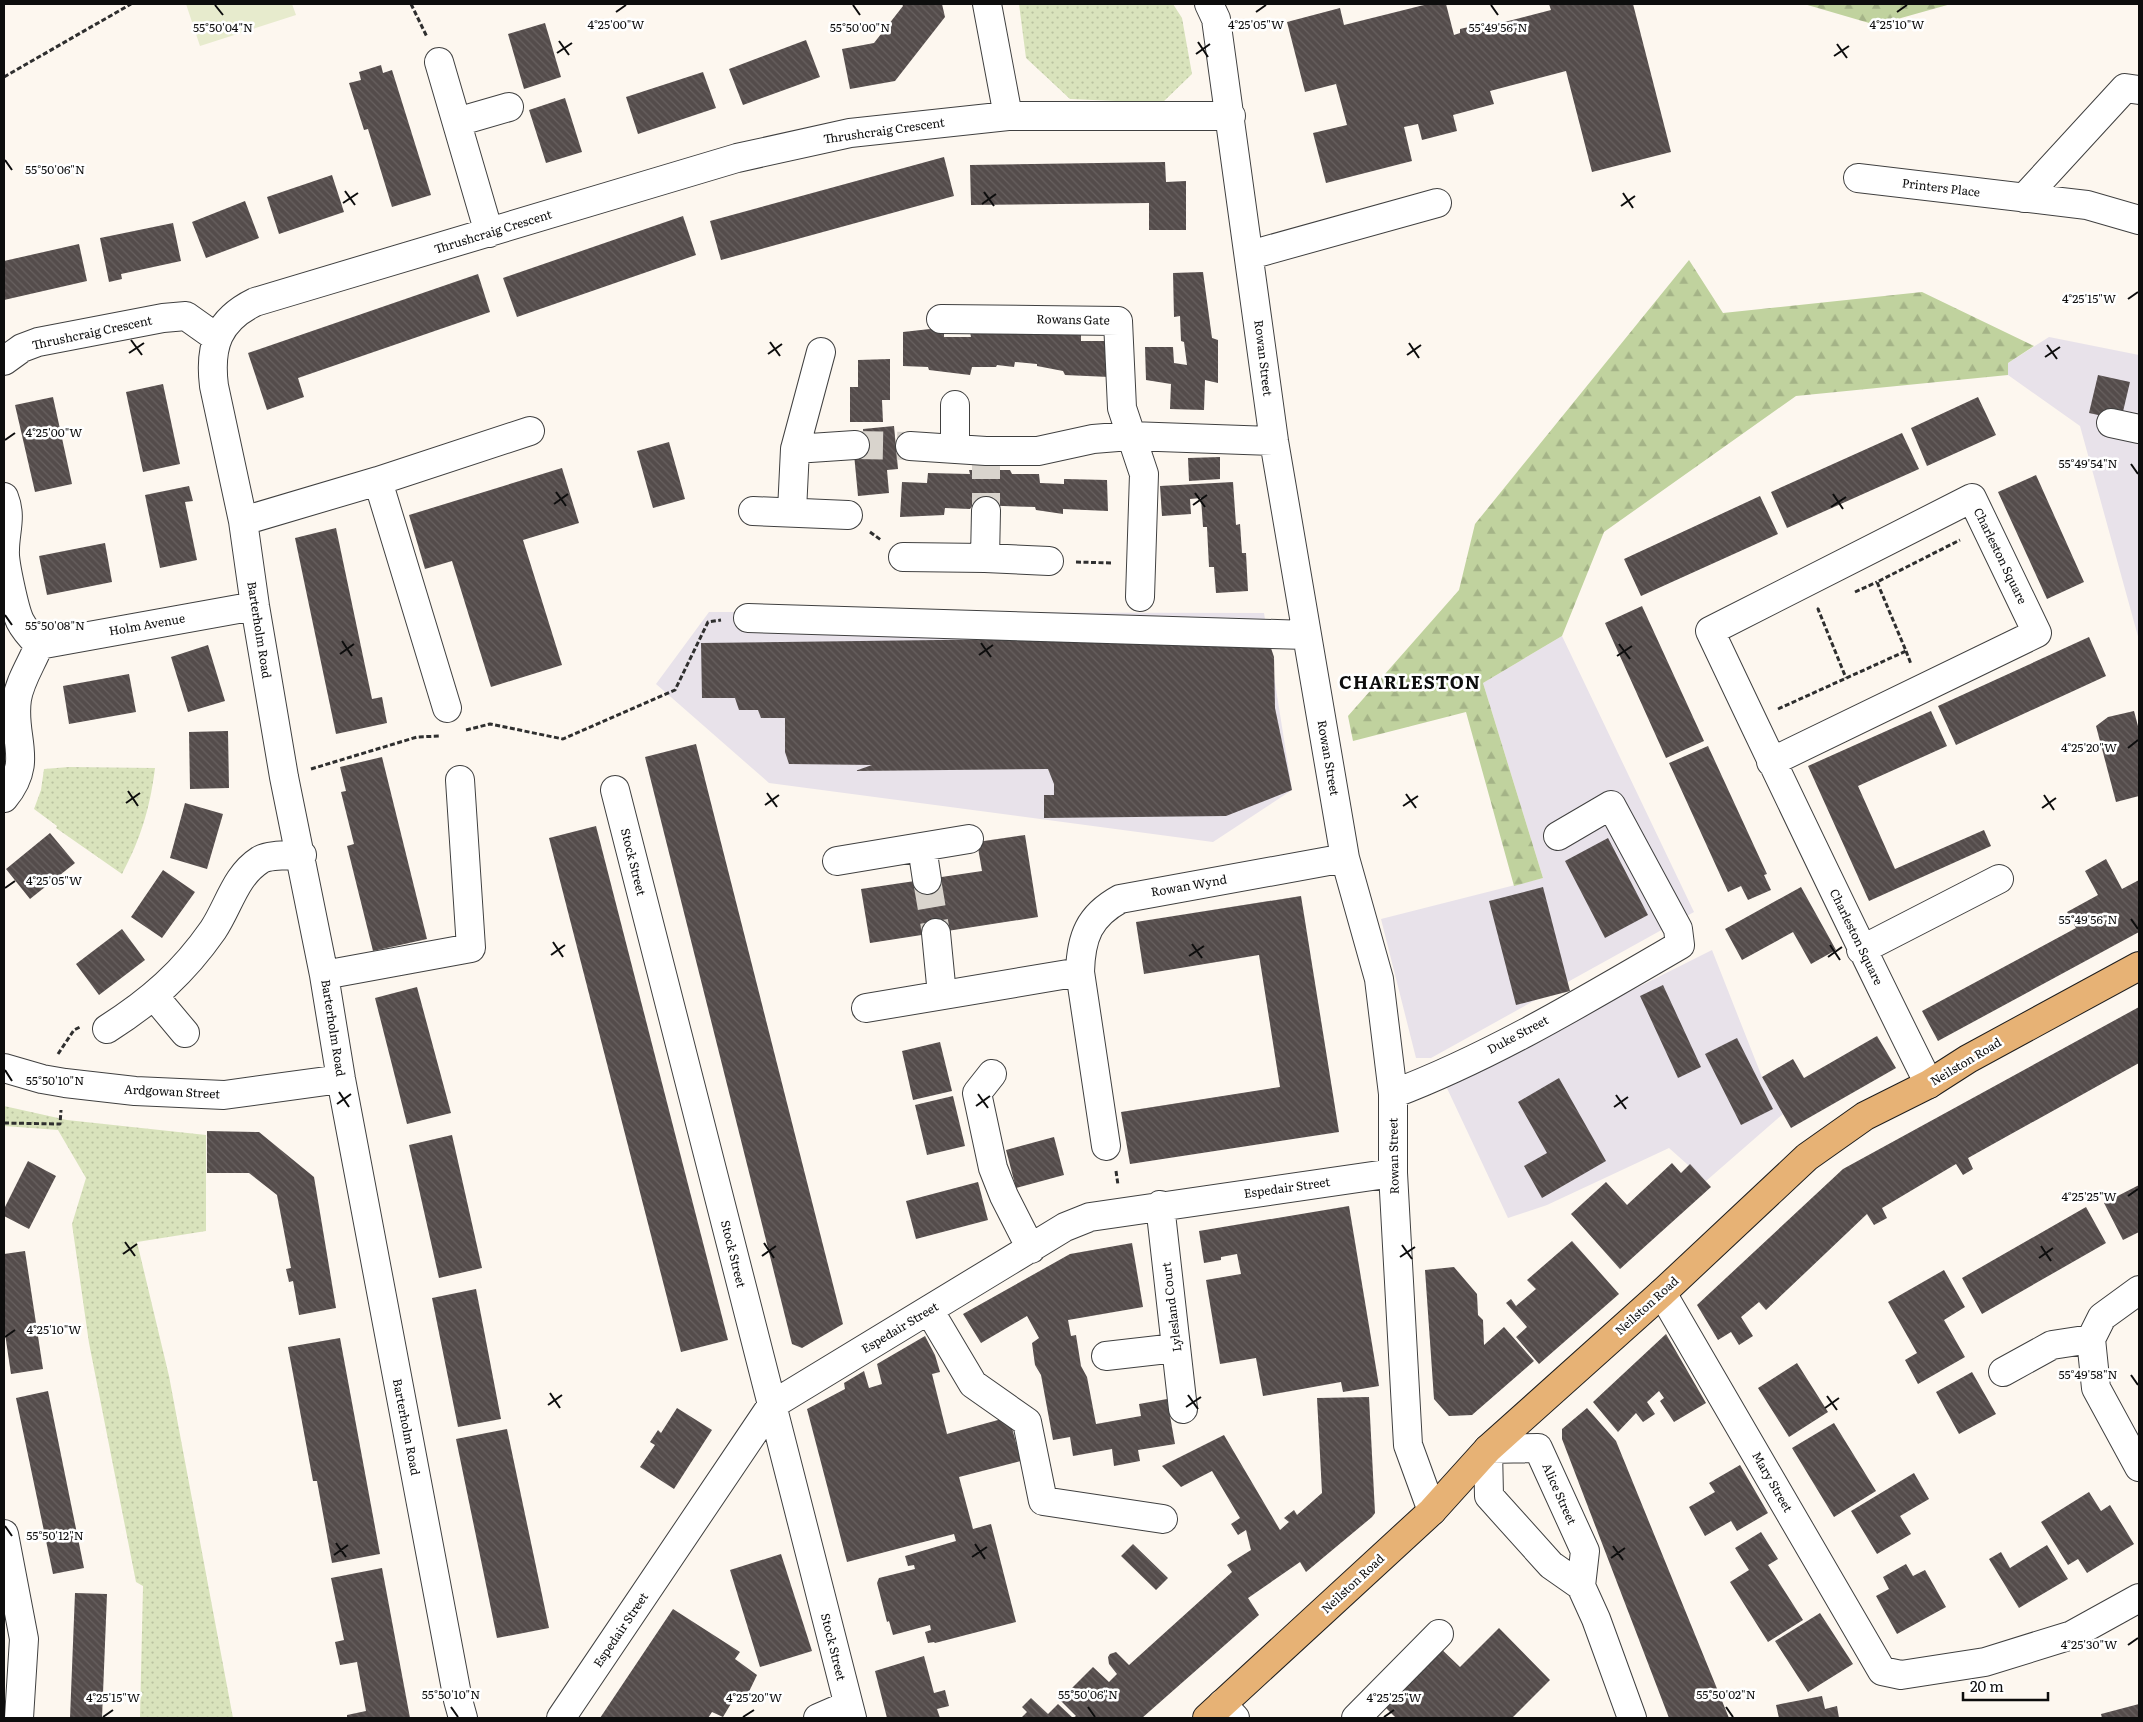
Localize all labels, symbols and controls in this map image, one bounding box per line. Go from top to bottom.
text: 4°25'00"W [588,15,644,33]
text: 4°25'05"W [1228,15,1284,33]
text: 4°25'10"W [1870,15,1924,33]
text: 55°50'04"N [193,18,253,36]
text: 55°50'00"N [830,18,890,36]
text: 55°49'56"N [1468,18,1528,36]
street label: Thrushcraig Crescent [822,113,946,147]
text: 55°50'06"N [25,160,85,178]
street label: Printers Place [1901,173,1981,201]
street label: Thrushcraig Crescent [432,205,554,258]
text: 4°25'15"W [2062,289,2116,307]
street label: Rowans Gate [1036,309,1110,329]
street label: Thrushcraig Crescent [30,310,154,354]
street label: Rowan Street [1250,319,1278,397]
text: 4°25'00"W [26,423,82,441]
text: 55°49'54"N [2058,454,2118,472]
street label: Charleston Square [1970,504,2032,607]
street label: Barterholm Road [243,580,277,680]
street label: Holm Avenue [107,608,186,640]
text: 55°50'08"N [25,616,85,634]
district label: CHARLESTON [1339,668,1481,695]
street label: Rowan Street [1313,719,1345,797]
text: 4°25'20"W [2061,738,2117,756]
street label: Stock Street [617,826,651,897]
street label: Rowan Wynd [1149,869,1229,901]
text: 4°25'05"W [26,871,82,889]
street label: Charleston Square [1826,885,1888,988]
text: 55°49'56"N [2058,910,2118,928]
street label: Barterholm Road [317,978,351,1078]
street label: Duke Street [1484,1010,1551,1058]
street label: Neilston Road [1927,1032,2005,1089]
text: 55°50'10"N [26,1071,84,1089]
street label: Ardgowan Street [124,1079,221,1103]
street label: Rowan Street [1383,1117,1403,1194]
street label: Espedair Street [1243,1172,1331,1202]
text: 4°25'25"W [2061,1187,2117,1205]
street label: Stock Street [717,1218,751,1289]
street label: Lylesland Court [1157,1261,1185,1353]
street label: Neilston Road [1611,1271,1683,1339]
street label: Espedair Street [858,1297,941,1357]
text: 4°25'10"W [27,1320,81,1338]
text: 55°49'58"N [2058,1365,2118,1383]
street label: Barterholm Road [389,1377,425,1477]
street label: Mary Street [1748,1448,1798,1515]
street label: Alice Street [1538,1460,1582,1527]
text: 55°50'12"N [26,1526,84,1544]
street label: Neilston Road [1317,1549,1388,1617]
street label: Espedair Street [588,1588,652,1671]
street label: Stock Street [817,1611,851,1682]
text: 4°25'30"W [2061,1635,2117,1653]
scale bar [1963,1670,2048,1702]
text: 20 m [1970,1674,2004,1697]
text: 55°50'10"N [422,1685,480,1703]
text: 55°50'06"N [1058,1685,1118,1703]
text: 55°50'02"N [1696,1685,1756,1703]
text: 4°25'15"W [86,1688,140,1706]
text: 4°25'20"W [726,1688,782,1706]
text: 4°25'25"W [1366,1688,1422,1706]

